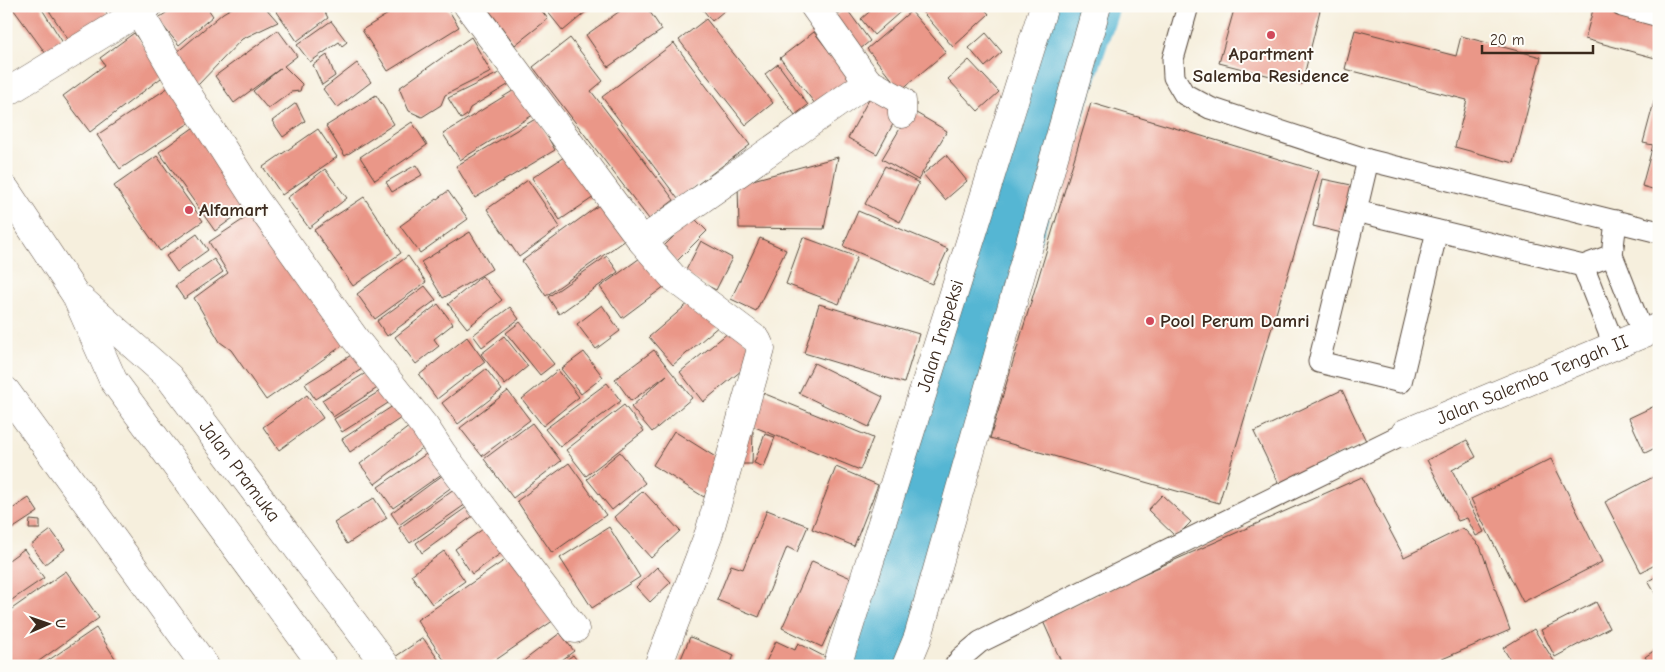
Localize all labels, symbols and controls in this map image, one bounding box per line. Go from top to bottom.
scale bar [1482,22,1594,54]
marker: Apartment Salemba Residence [1265,29,1277,41]
text: 20 m [1490,31,1524,49]
place label: Apartment Salemba Residence [1193,43,1349,87]
place label: Alfamart [199,199,269,221]
marker: Alfamart [183,204,195,216]
street label: Jalan Inspeksi [913,277,968,395]
place label: Pool Perum Damri [1160,310,1310,332]
marker: Pool Perum Damri [1144,315,1156,327]
street label: Jalan Salemba Tengah II [1433,330,1631,430]
street label: Jalan Pramuka [195,416,285,526]
north arrow [22,600,72,650]
text: U [52,619,69,629]

